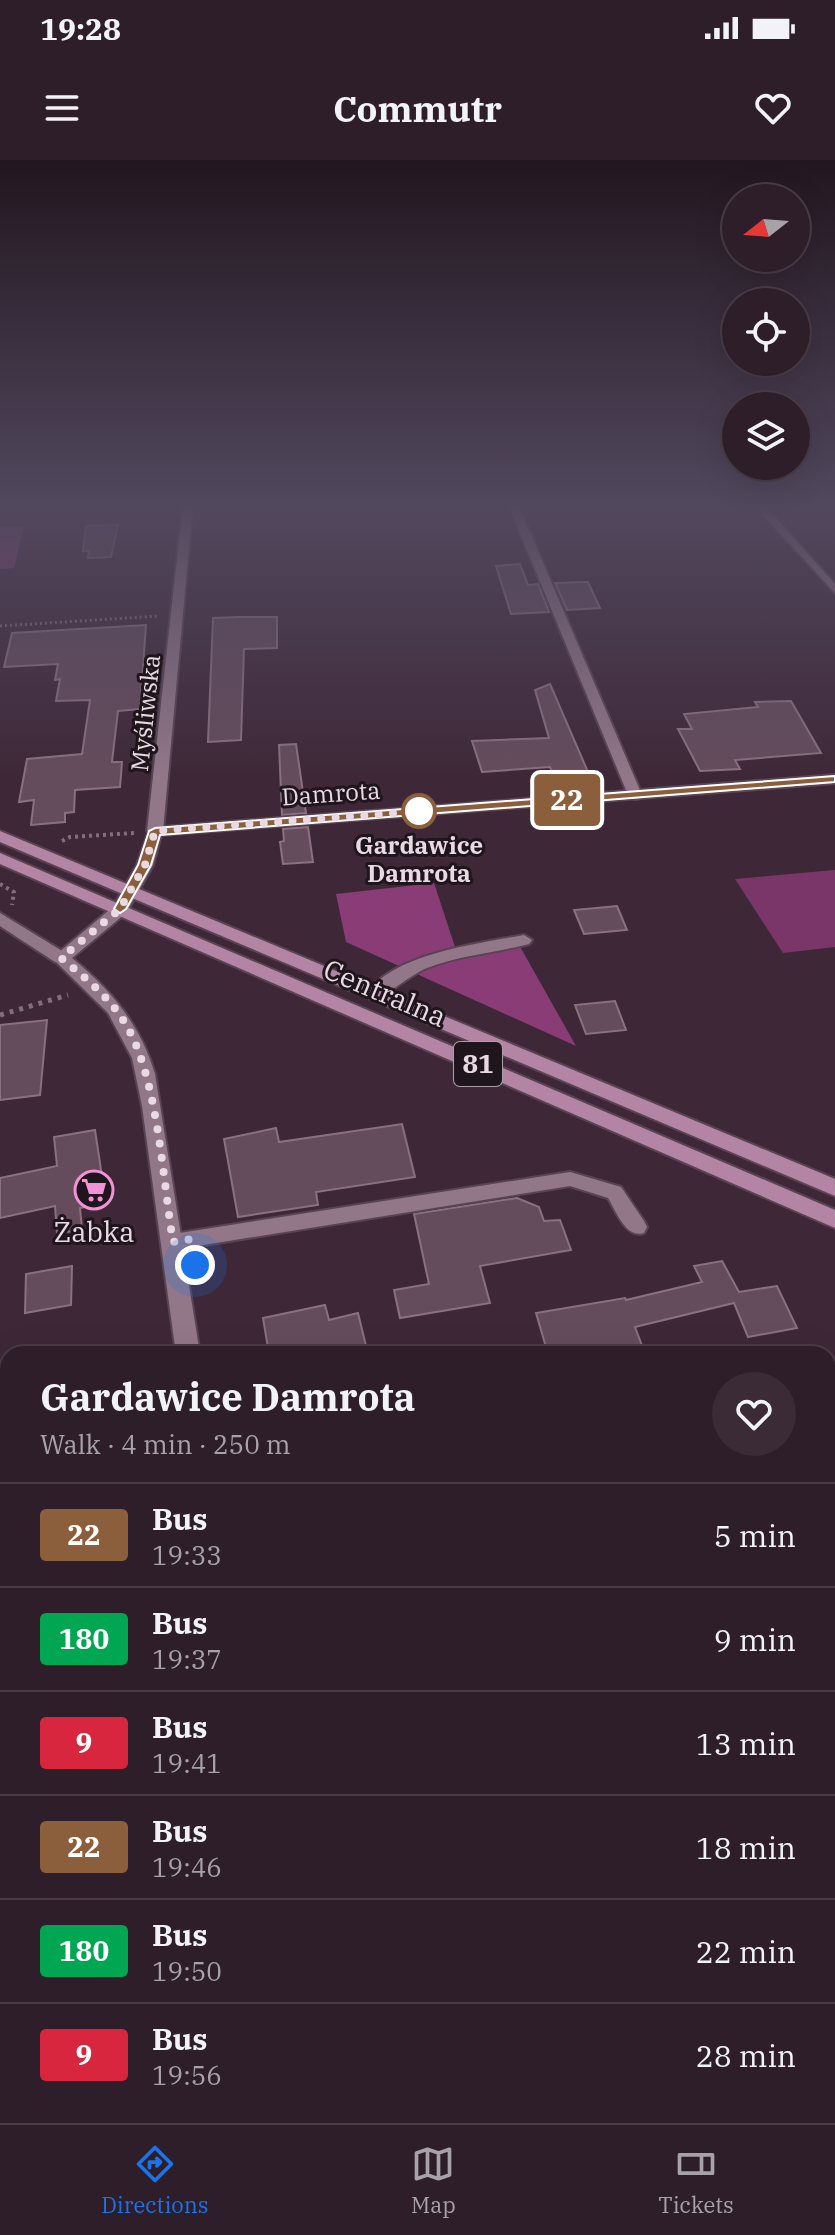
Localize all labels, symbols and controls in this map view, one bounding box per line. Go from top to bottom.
text: 19:28 [40,9,121,48]
text: Commutr [333,85,502,132]
icon: menu [40,86,84,130]
icon: heart [751,86,795,130]
north arrow [722,184,810,272]
map controls [722,184,810,480]
button: locate [722,288,810,376]
button: layers [722,392,810,480]
street label: Myśliwska [123,653,167,773]
street label: Damrota [281,774,381,812]
line badge: 22 [531,774,603,826]
text: 22 [550,781,584,818]
marker: Gardawice Damrota [402,794,436,828]
place label: Gardawice Damrota [355,829,483,889]
street label: Centralna [318,950,452,1035]
road number: 81 [454,1042,502,1086]
supermarket icon: Żabka [73,1169,115,1211]
place label: Żabka [53,1213,135,1250]
your location [175,1245,215,1285]
text: Gardawice Damrota [40,1372,415,1421]
button: heart [712,1372,796,1456]
text: Walk · 4 min · 250 m [40,1427,291,1461]
text: Bus [152,1499,207,1538]
text: 22 [67,1516,101,1553]
text: 5 min [714,1516,796,1555]
text: 19:33 [152,1538,222,1572]
text: Bus [152,1603,207,1642]
text: 180 [59,1620,109,1657]
text: 9 min [714,1620,796,1659]
text: 19:37 [152,1642,222,1676]
text: Bus [152,1707,207,1746]
text: 9 [76,1724,92,1761]
text: 13 min [696,1724,796,1763]
text: 19:41 [152,1746,222,1780]
text: Bus [152,1811,207,1850]
text: 22 [67,1828,101,1865]
text: 18 min [696,1828,796,1867]
text: 19:46 [152,1850,222,1884]
text: Bus [152,1915,207,1954]
text: 180 [59,1932,109,1969]
text: 22 min [696,1932,796,1971]
text: 19:50 [152,1954,222,1988]
text: Bus [152,2019,207,2058]
text: 9 [76,2036,92,2073]
text: 28 min [696,2036,796,2075]
text: 19:56 [152,2058,222,2092]
tab: Directions [101,2142,209,2219]
tab: Map [411,2142,456,2219]
tab: Tickets [658,2142,734,2219]

